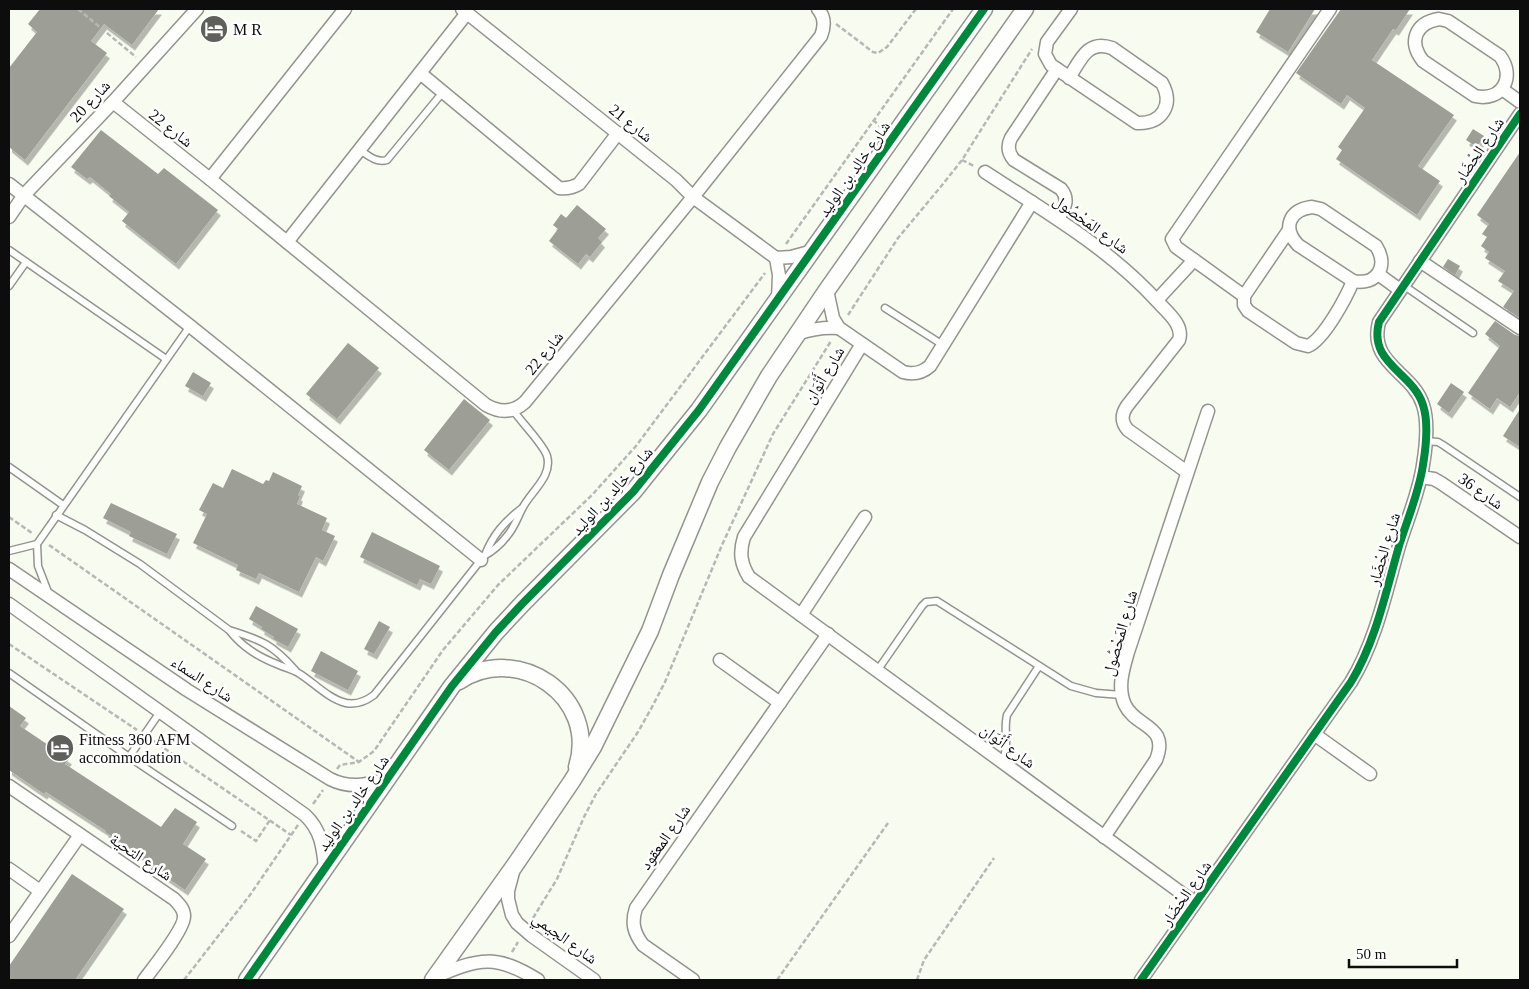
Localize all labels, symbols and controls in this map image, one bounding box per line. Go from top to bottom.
hotel icon: M R [199,14,229,44]
place label: M R [233,21,262,38]
street label: شارع 20 [67,77,115,127]
street label: شارع 21 [605,101,656,147]
street label: شارع 22 [145,106,196,152]
street label: شارع الحْضَار [1450,114,1509,188]
street label: شارع خالِد بن الوليد [815,118,895,221]
street label: شارع المَحْصُول [1049,191,1132,258]
street label: شارع 22 [522,328,568,379]
street label: شارع أَنْوَان [798,342,849,408]
street label: شارع خالِد بن الوليد [568,443,658,540]
street label: شارع 36 [1454,470,1507,514]
street label: شارع الحْضَار [1365,511,1405,589]
street label: شارع المَحْصُول [1100,588,1142,678]
street label: شارع السماء [167,653,236,707]
street label: شارع أَنْوَان [976,718,1040,773]
place label: Fitness 360 AFM accommodation [79,731,190,766]
hotel icon: Fitness 360 AFM accommodation [45,733,75,763]
street label: شارع خالِد بن الوليد [314,752,394,855]
street label: شارع المعقود [636,801,695,874]
street label: شارع التحية [106,830,175,886]
street label: شارع الحْضَار [1157,857,1216,931]
street label: شارع الجيمي [527,909,601,970]
scale bar [1349,936,1456,968]
text: 50 m [1356,946,1387,962]

